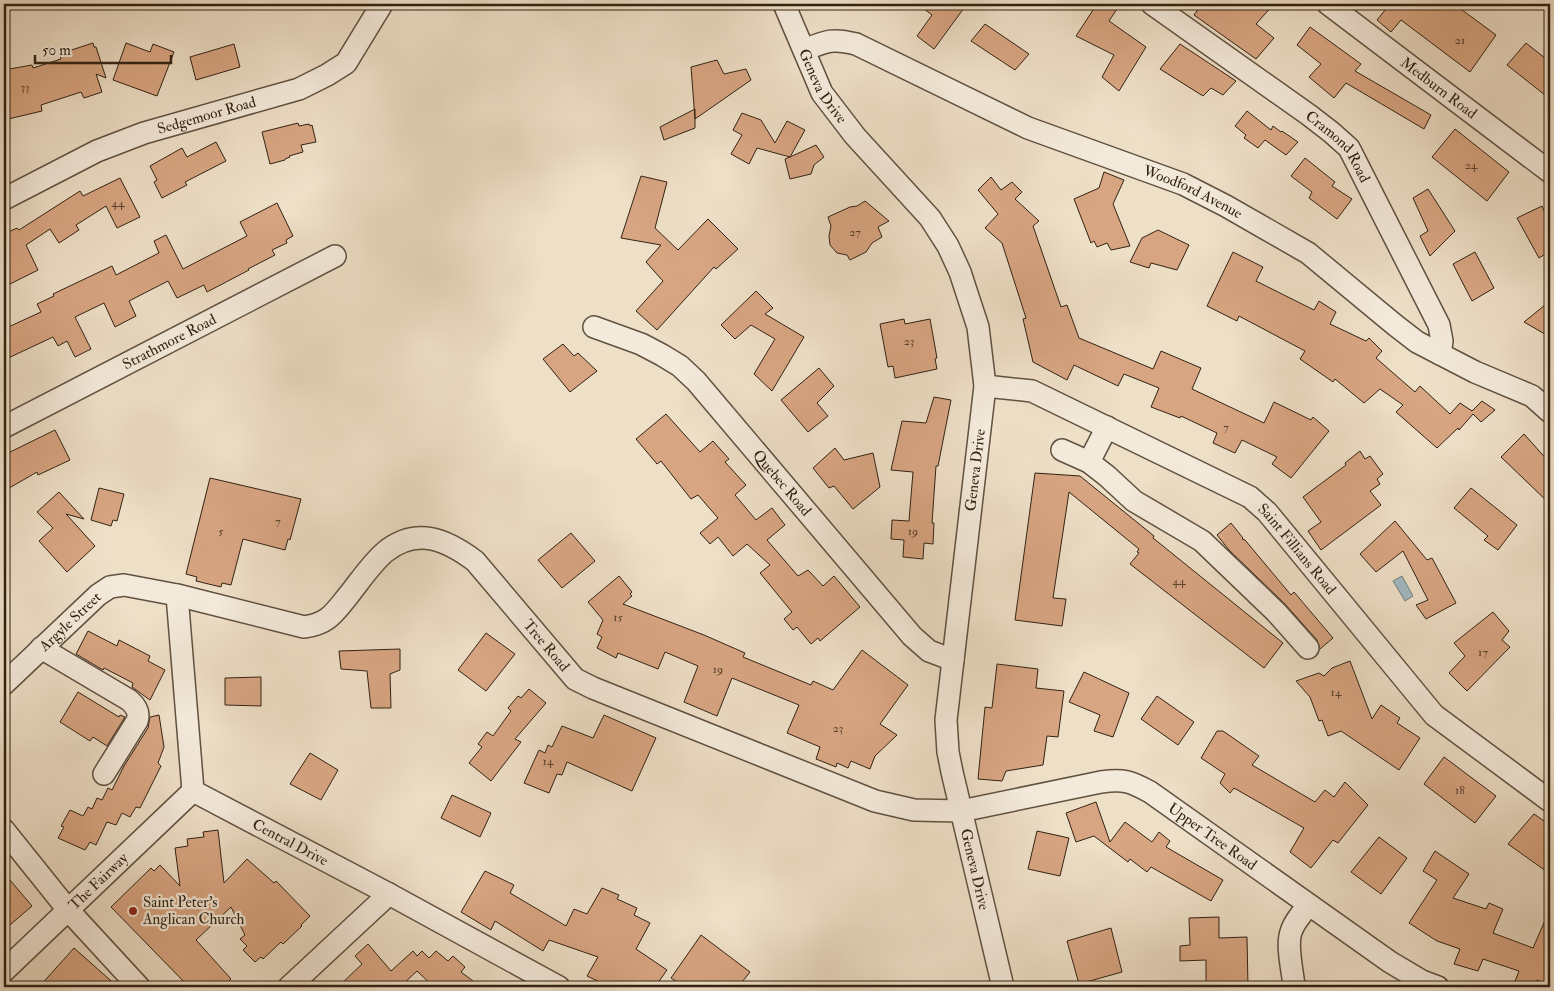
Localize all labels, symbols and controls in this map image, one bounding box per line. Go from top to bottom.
scale bar [35,32,171,64]
house number: 21 [1455,33,1465,48]
text: 50 m [42,41,71,60]
street label: Geneva Drive [794,46,851,127]
street label: Medburn Road [1397,53,1481,124]
house number: 33 [20,80,30,95]
street label: Sedgemoor Road [155,93,259,139]
street label: Cramond Road [1301,107,1374,186]
house number: 24 [1465,158,1478,173]
street label: Woodford Avenue [1139,161,1246,223]
house number: 44 [112,196,125,211]
house number: 27 [849,225,861,240]
street label: Strathmore Road [119,310,220,374]
house number: 23 [904,334,914,349]
house number: 7 [1223,420,1229,435]
street label: Geneva Drive [961,428,990,512]
street label: Quebec Road [748,446,816,521]
street label: Saint Fillians Road [1254,499,1340,599]
house number: 7 [275,514,281,529]
house number: 5 [218,524,224,539]
house number: 19 [908,524,918,539]
house number: 44 [1173,574,1186,589]
street label: Argyle Street [35,588,106,656]
house number: 15 [613,610,623,625]
street label: Tree Road [519,616,574,676]
house number: 17 [1478,645,1488,660]
house number: 19 [713,662,723,677]
house number: 14 [1331,685,1342,700]
house number: 23 [833,721,843,736]
house number: 14 [543,754,554,769]
house number: 18 [1455,783,1465,798]
street label: Upper Tree Road [1164,799,1261,875]
street label: Central Drive [249,815,331,870]
street label: Geneva Drive [956,827,993,912]
street label: The Fairway [65,849,133,914]
place label: Saint Peter's Anglican Church [142,893,245,929]
marker: Saint Peter's Anglican Church [127,905,139,917]

